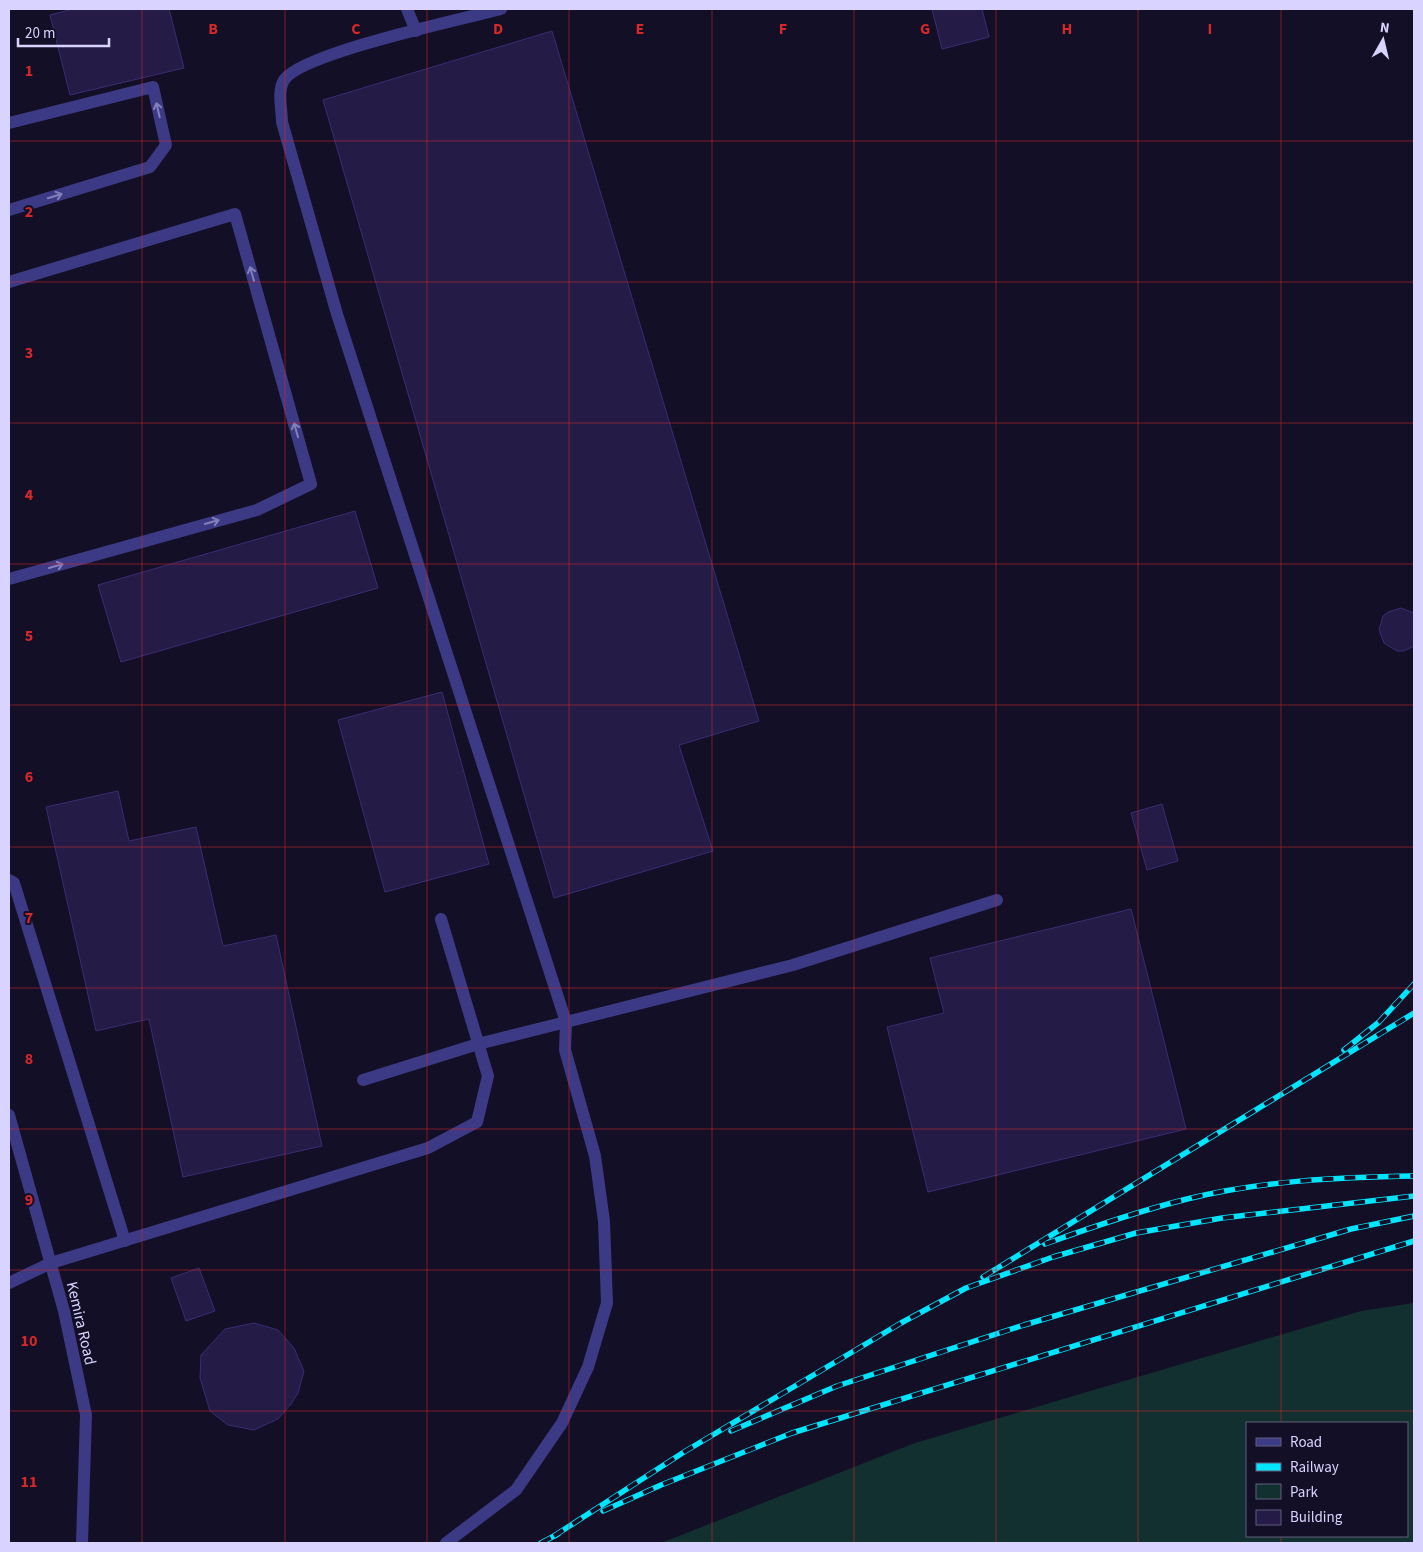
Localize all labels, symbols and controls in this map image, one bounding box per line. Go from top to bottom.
scale bar [18,15,109,47]
north arrow [1358,15,1408,65]
text: B [208,18,218,40]
text: C [351,18,361,40]
text: D [493,18,503,40]
text: E [636,18,644,40]
text: F [779,18,787,40]
text: G [920,18,930,40]
text: H [1062,18,1072,40]
text: I [1208,18,1212,40]
text: N [1379,18,1391,39]
text: 20 m [25,23,55,44]
text: 1 [25,60,33,82]
one-way arrow [153,102,162,118]
one-way arrow [47,190,63,200]
text: 2 [25,201,33,223]
one-way arrow [247,266,257,282]
text: 3 [25,342,33,364]
one-way arrow [291,423,301,439]
text: 4 [25,484,34,506]
one-way arrow [204,517,220,527]
one-way arrow [47,561,63,570]
text: 5 [25,625,33,647]
text: 6 [25,766,33,788]
text: 7 [25,907,33,929]
text: 8 [25,1048,33,1070]
text: 9 [25,1189,33,1211]
street label: Kemira Road [61,1279,101,1367]
text: 10 [21,1330,37,1352]
legend [1246,1422,1408,1537]
text: Road [1290,1432,1322,1453]
text: Railway [1290,1457,1339,1478]
text: 11 [21,1471,37,1493]
text: Park [1290,1482,1319,1503]
text: Building [1290,1507,1343,1528]

